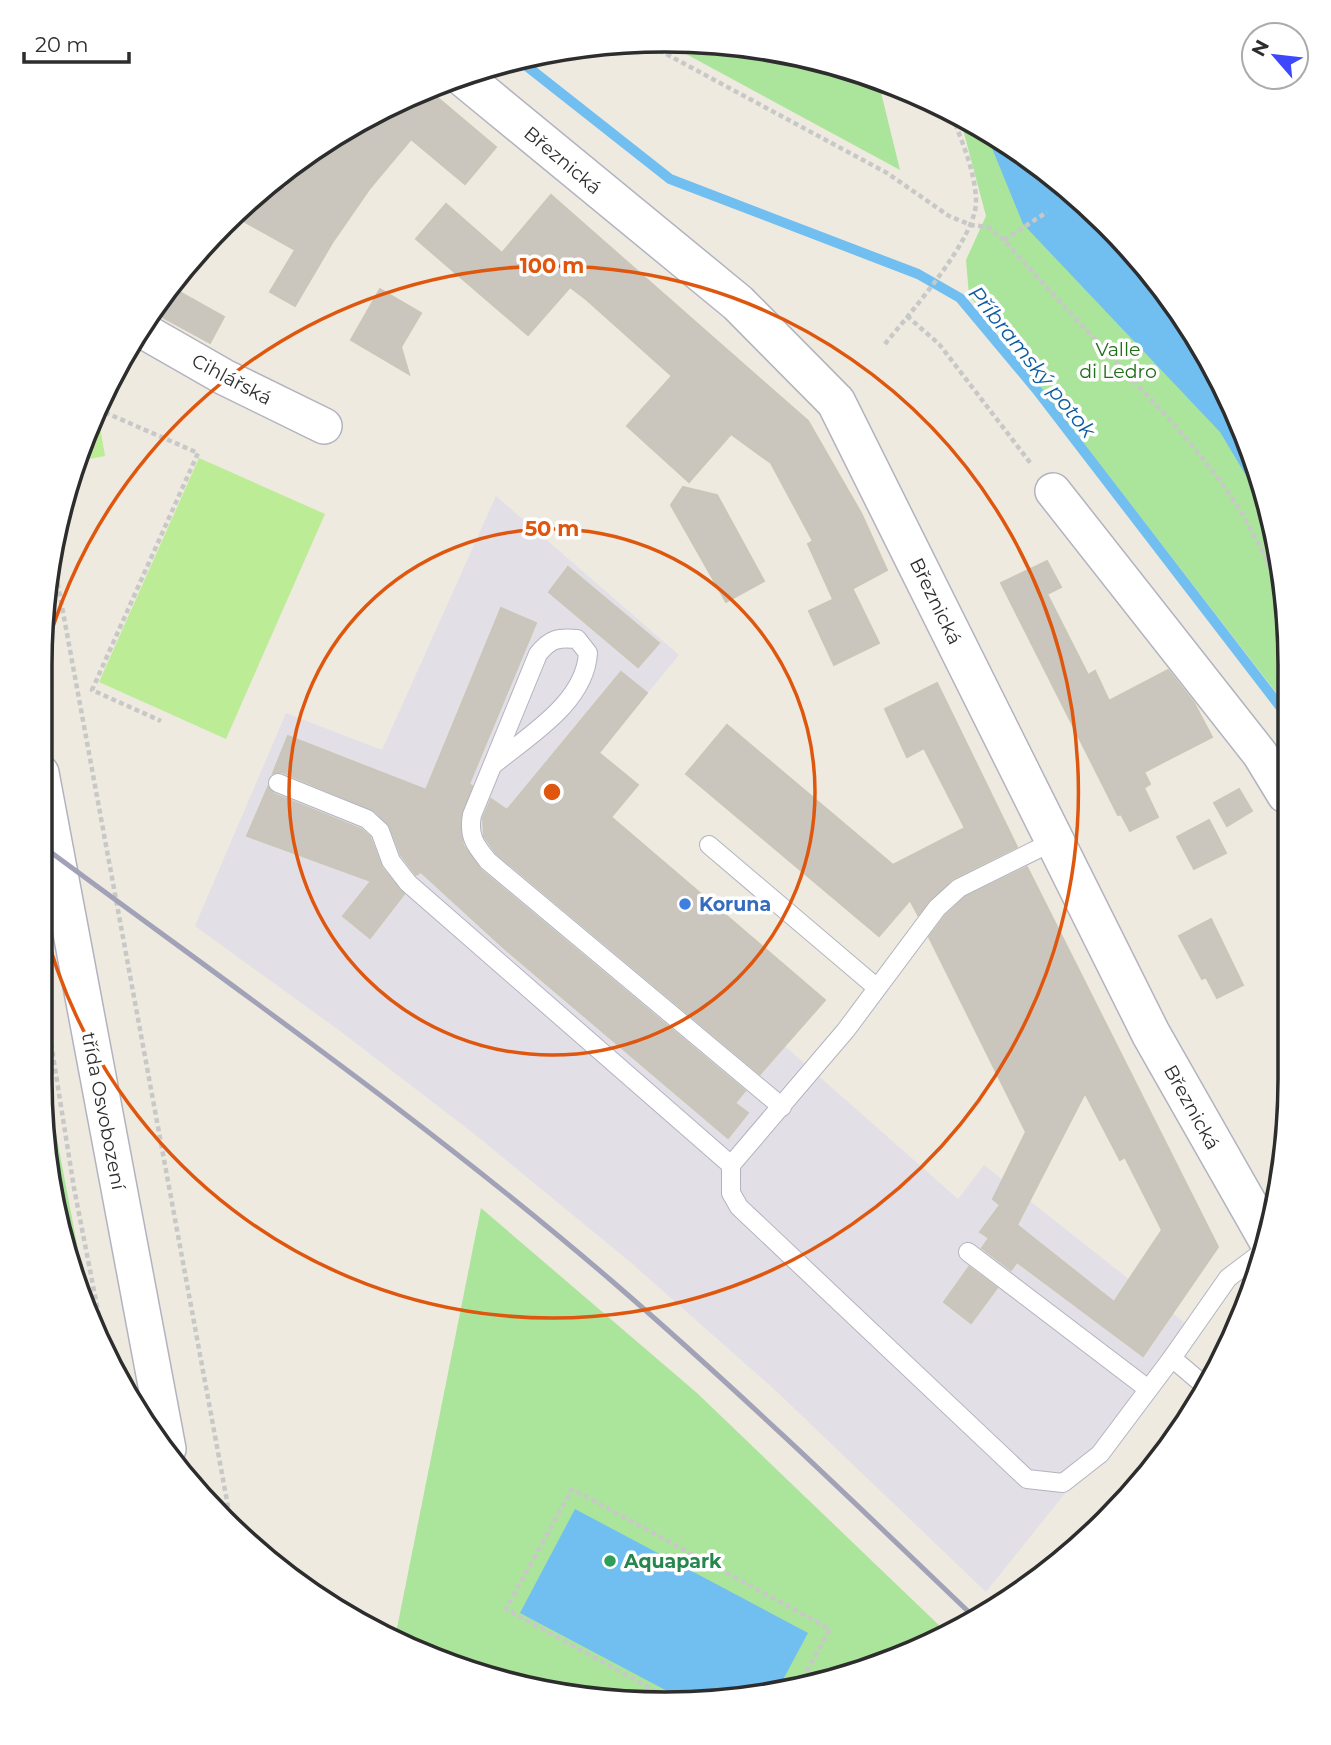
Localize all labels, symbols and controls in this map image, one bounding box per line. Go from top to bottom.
scale bar [24,21,130,65]
north arrow [1240,21,1310,91]
text: 20 m [35,32,89,57]
text: N [1247,36,1274,60]
street label: Březnická [519,121,606,199]
text: 100 m [520,253,584,278]
water label: Příbramský potok [964,281,1102,444]
park label: Valle di Ledro [1079,338,1157,383]
street label: Cihlářská [188,349,276,410]
text: 50 m [525,516,579,541]
street label: Březnická [905,554,966,648]
centre of rings [540,780,564,804]
place label: Koruna [699,893,771,916]
marker: Koruna [677,896,693,912]
street label: třída Osvobození [77,1030,130,1193]
street label: Březnická [1159,1061,1224,1154]
place label: Aquapark [623,1550,722,1573]
marker: Aquapark [602,1553,618,1569]

